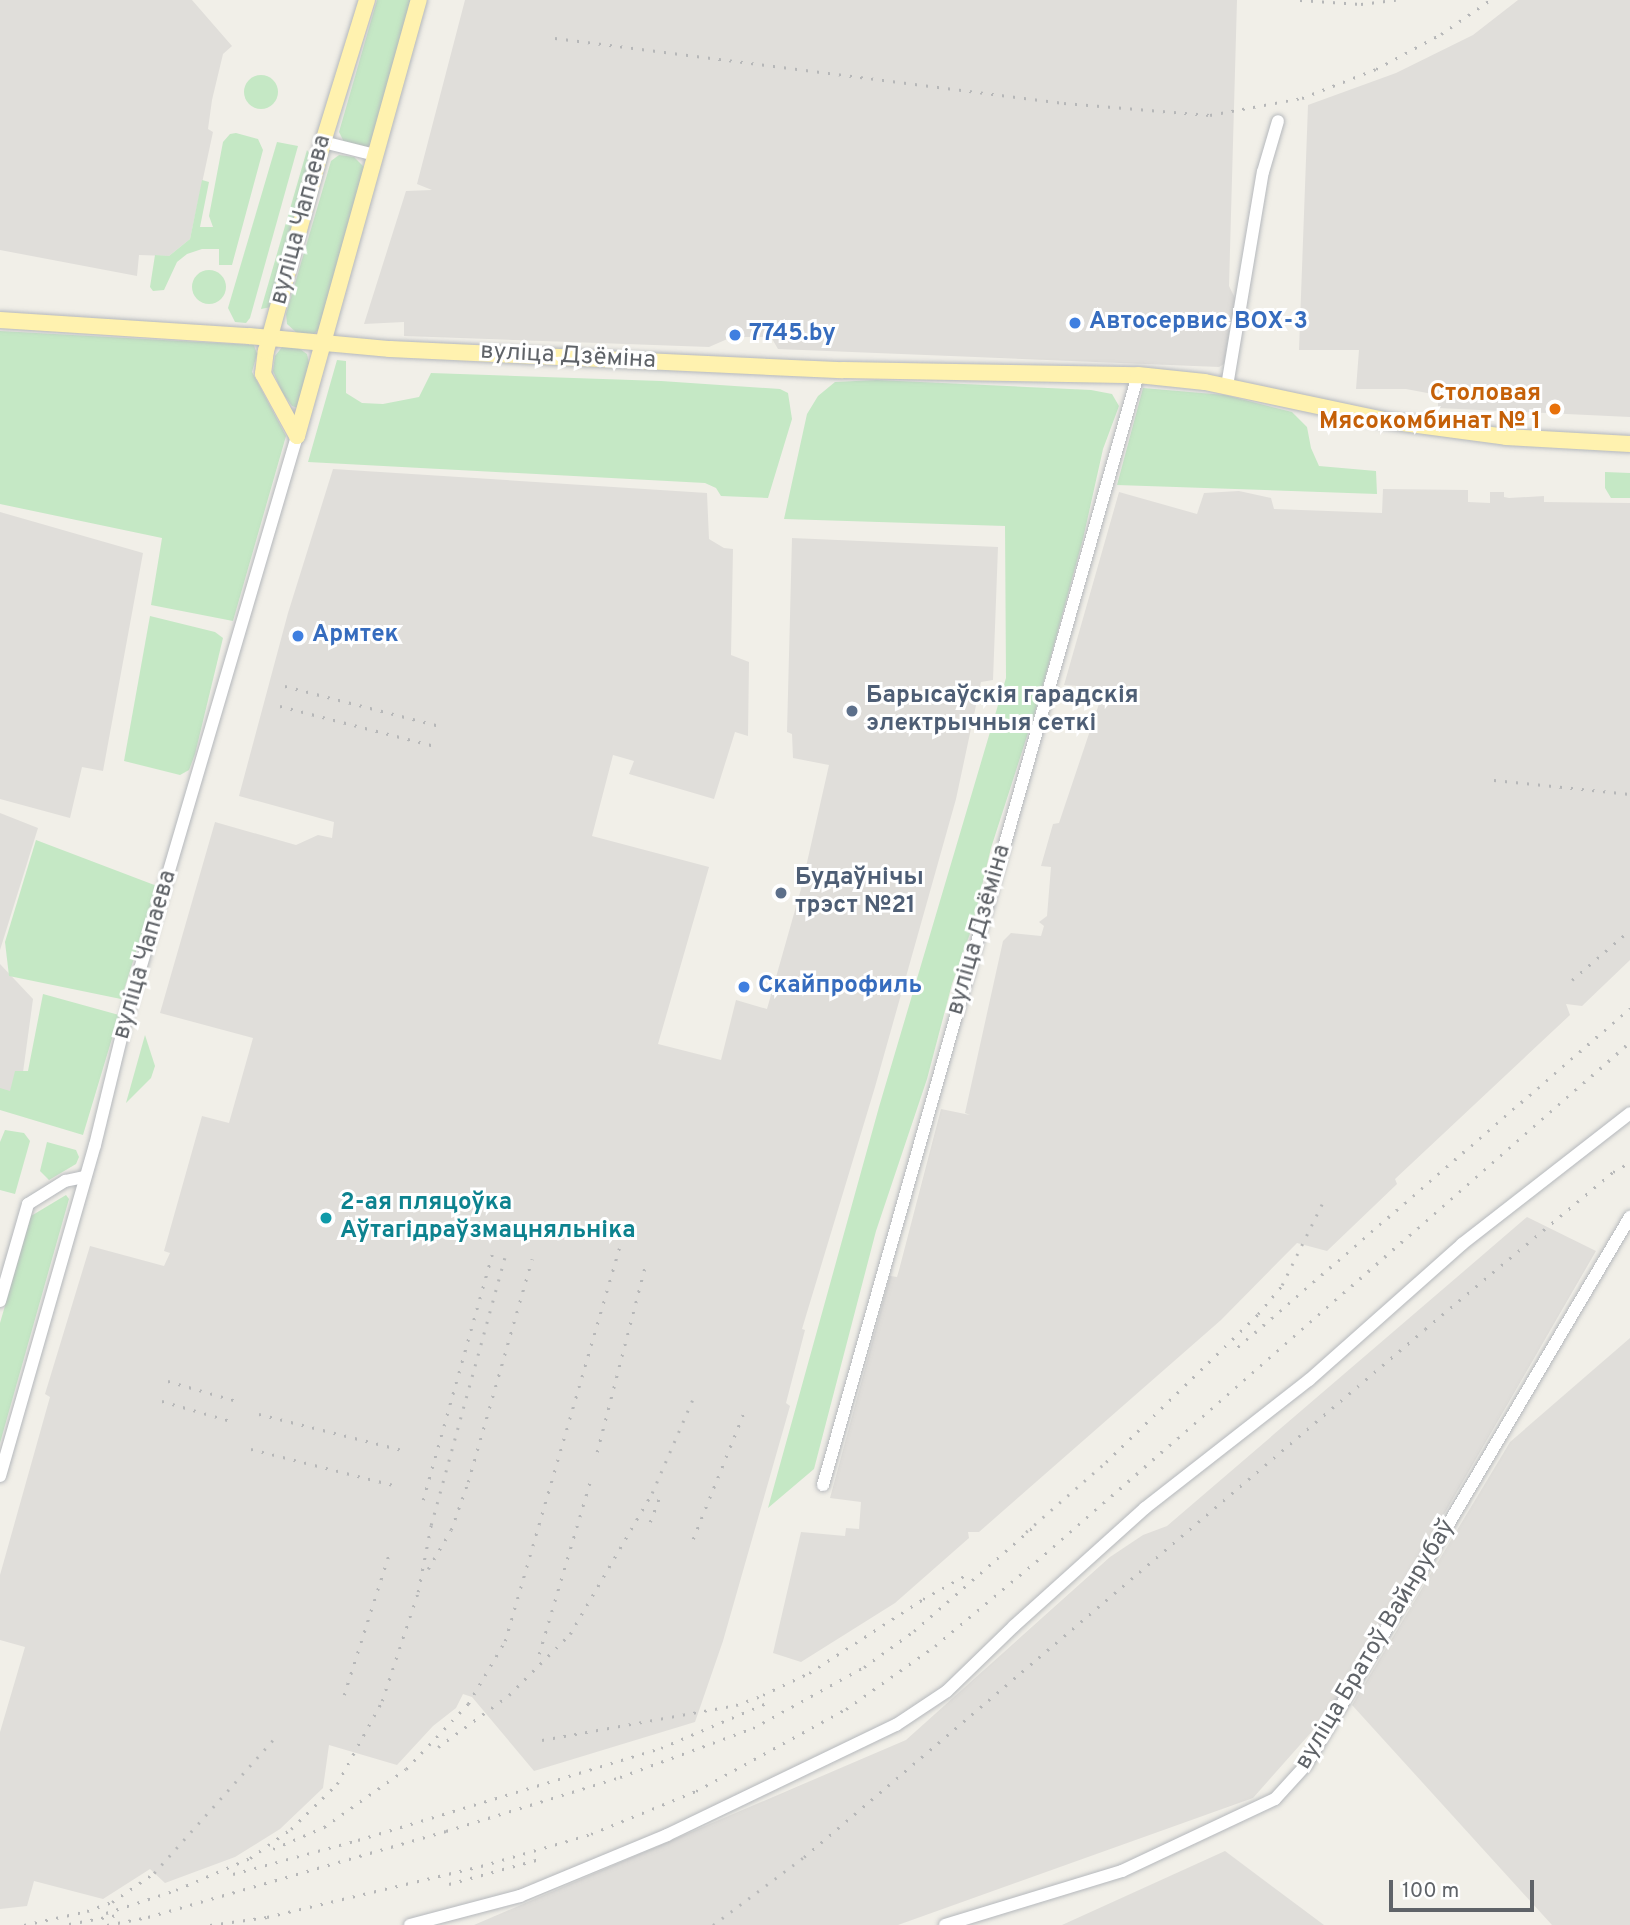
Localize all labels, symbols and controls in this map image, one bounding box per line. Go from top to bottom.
street label: вуліца Чапаева [266,132,338,308]
place label: Автосервис BOX-3 [1089,309,1308,337]
marker: Автосервис BOX-3 [1067,315,1083,331]
place label: 7745.by [749,321,836,349]
marker: 7745.by [727,327,743,343]
street label: вуліца Дзёміна [479,338,657,376]
place label: Столовая Мясокомбинат № 1 [1319,381,1541,437]
marker: Столовая Мясокомбинат № 1 [1547,401,1563,417]
place label: Армтек [312,622,399,650]
marker: Армтек [290,628,306,644]
place label: Барысаўскія гарадскія электрычныя сеткі [866,683,1139,739]
marker: Барысаўскія гарадскія электрычныя сеткі [844,703,860,719]
street label: вуліца Дзёміна [942,842,1018,1018]
place label: Будаўнічы трэст №21 [795,865,924,921]
street label: вуліца Чапаева [108,867,184,1043]
marker: Будаўнічы трэст №21 [773,885,789,901]
place label: Скайпрофиль [758,973,922,1001]
marker: Скайпрофиль [736,979,752,995]
place label: 2-ая пляцоўка Аўтагідраўзмацняльніка [340,1190,636,1246]
marker: 2-ая пляцоўка Аўтагідраўзмацняльніка [318,1210,334,1226]
street label: вуліца Братоў Вайнрубаў [1290,1515,1462,1775]
scale bar [1392,1866,1537,1910]
text: 100 m [1402,1878,1459,1905]

